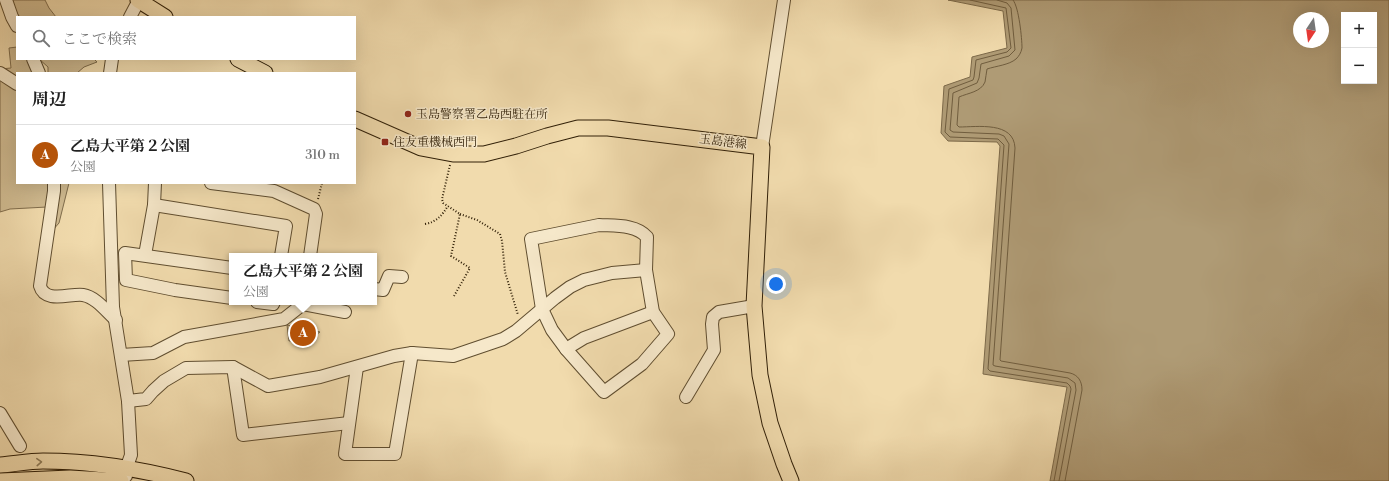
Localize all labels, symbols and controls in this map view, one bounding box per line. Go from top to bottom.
north arrow [1293,12,1329,48]
map controls [1341,12,1377,84]
button: + [1341,12,1377,48]
search box [16,16,356,60]
icon: search [30,27,52,49]
text: ここで検索 [62,30,137,49]
button: − [1341,48,1377,84]
text: 周辺 [32,89,66,111]
place label: 玉島警察署乙島西駐在所 [416,107,548,122]
marker: 玉島警察署乙島西駐在所 [403,109,413,119]
street label: 玉島港線 [698,132,748,152]
place label: 住友重機械西門 [393,135,477,150]
text: 乙島大平第２公園 [70,137,190,156]
marker: 住友重機械西門 [380,137,390,147]
text: A [40,147,50,163]
text: 310 m [305,147,340,163]
text: 公園 [70,159,96,175]
popup [229,253,377,305]
text: 乙島大平第２公園 [243,262,363,281]
your location [766,274,786,294]
text: 公園 [243,284,269,300]
pin: A [290,318,316,348]
one-way arrow [36,457,42,466]

